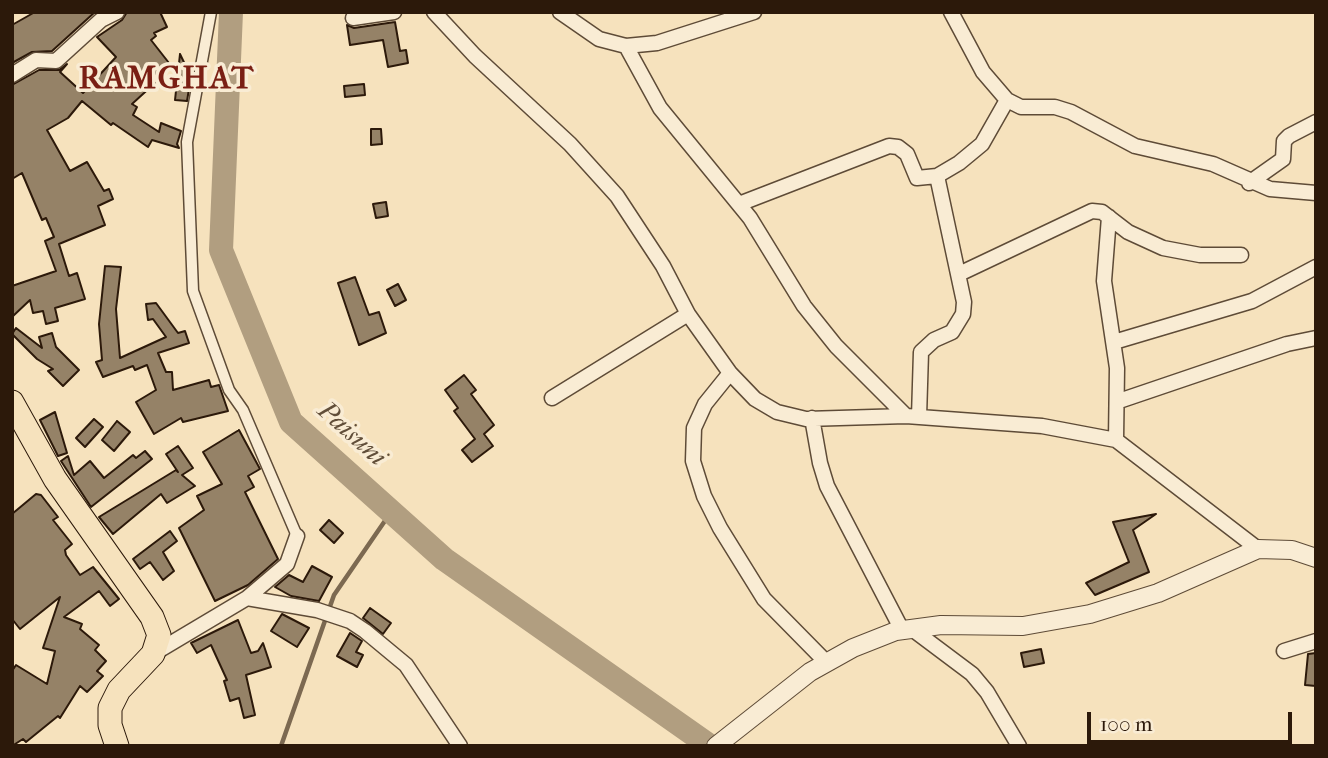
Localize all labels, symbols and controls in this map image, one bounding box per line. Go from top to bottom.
district label: RAMGHAT [80,61,254,99]
water label: Paisuni [310,396,392,474]
scale bar [1090,698,1295,742]
text: 100 m [1100,712,1153,736]

